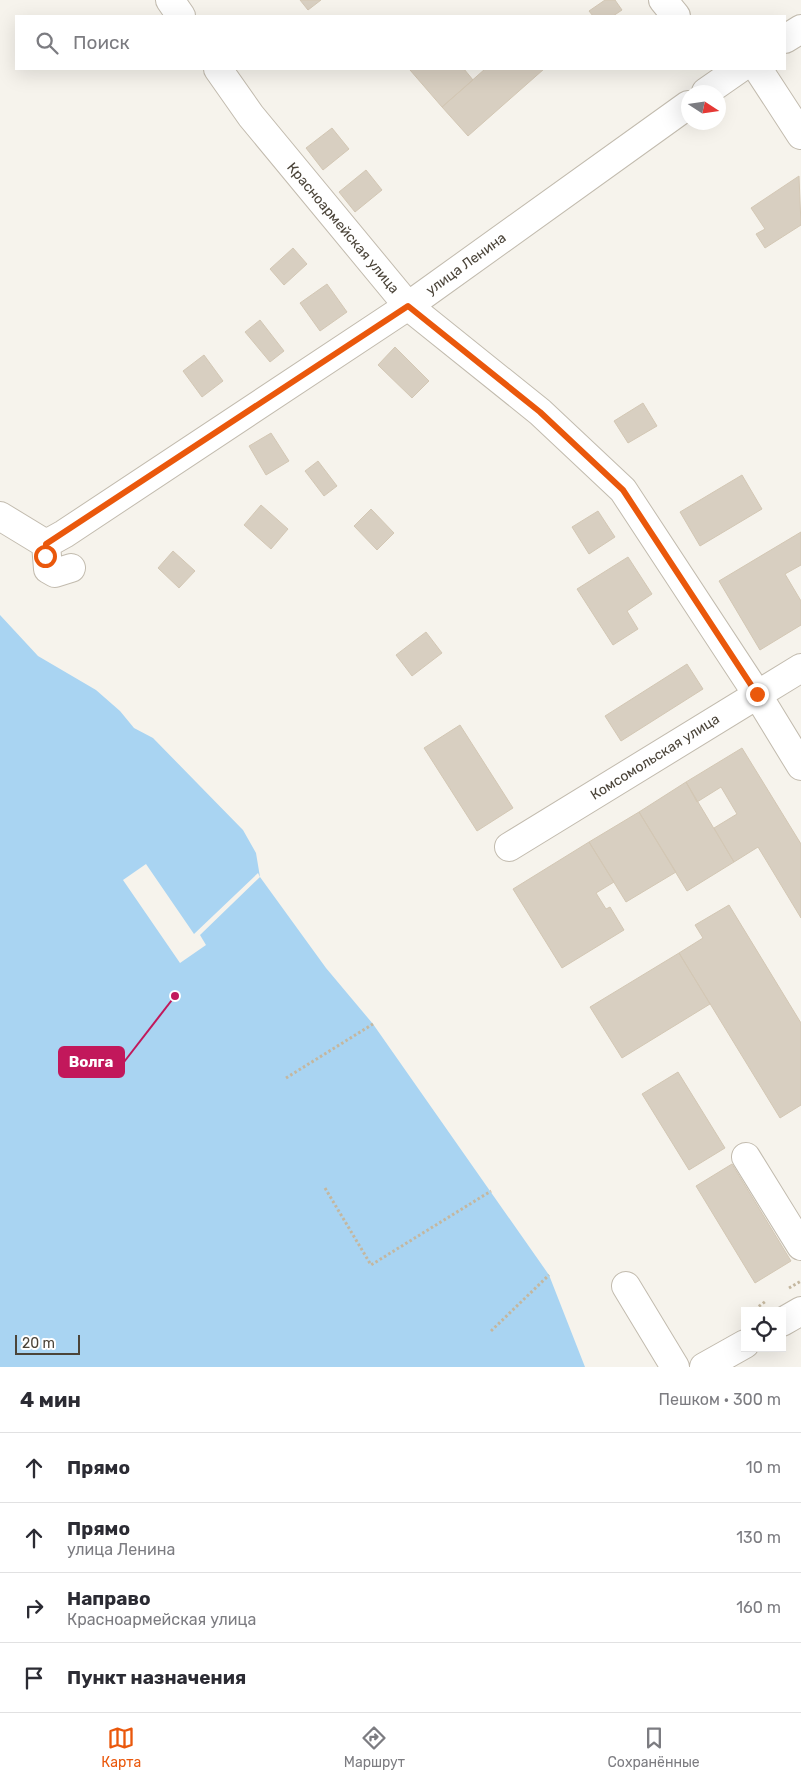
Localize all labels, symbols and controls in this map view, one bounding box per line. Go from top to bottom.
search box [15,15,786,70]
icon: search [33,29,61,57]
text: Поиск [73,31,130,54]
north arrow [681,85,726,130]
street label: Красноармейская улица [283,159,403,297]
street label: улица Ленина [423,229,509,299]
route start [34,545,57,568]
route end [746,683,769,706]
street label: Комсомольская улица [587,710,723,804]
callout: Волга [59,1047,124,1077]
text: Волга [69,1053,114,1071]
map controls [741,1307,786,1352]
button: locate [741,1307,786,1352]
scale bar [15,1332,80,1355]
text: 20 m [22,1335,55,1352]
text: 4 мин [20,1387,81,1412]
text: Пешком · 300 m [659,1390,781,1409]
icon: ahead [20,1454,48,1482]
text: Прямо [67,1456,130,1479]
text: 10 m [746,1458,781,1477]
text: Прямо [67,1517,130,1540]
icon: ahead [20,1524,48,1552]
text: 130 m [736,1528,781,1547]
text: улица Ленина [67,1540,175,1559]
text: Направо [67,1587,151,1610]
icon: right [20,1594,48,1622]
text: 160 m [736,1598,781,1617]
text: Красноармейская улица [67,1610,256,1629]
icon: arrive [20,1664,48,1692]
text: Пункт назначения [67,1666,246,1689]
tab: Карта [101,1724,141,1771]
tab: Маршрут [344,1724,405,1771]
tab: Сохранённые [608,1724,700,1771]

